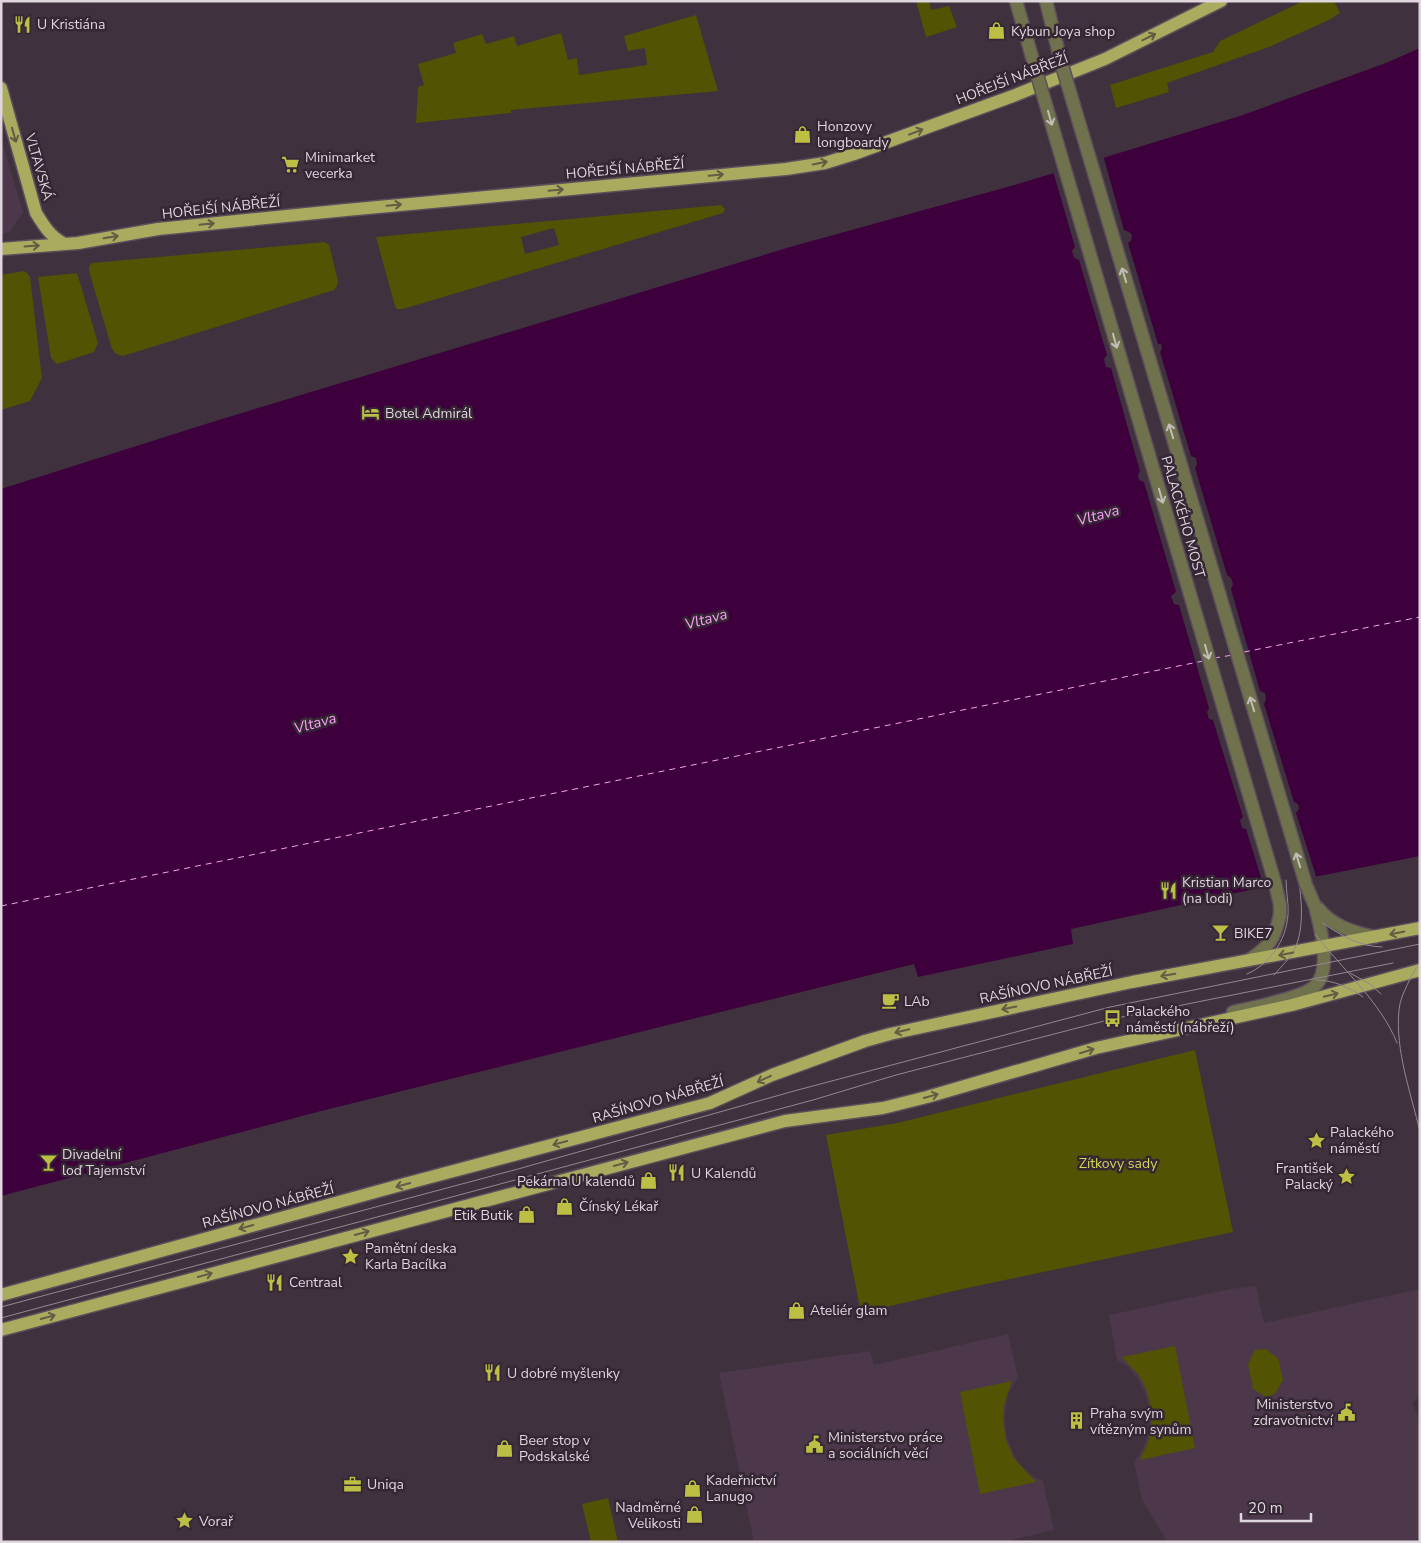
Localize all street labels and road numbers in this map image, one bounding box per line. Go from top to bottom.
street label: HOŘEJŠÍ NÁBŘEŽÍ [953,48,1072,109]
street label: VLTAVSKÁ [20,130,58,203]
street label: HOŘEJŠÍ NÁBŘEŽÍ [565,154,686,184]
street label: HOŘEJŠÍ NÁBŘEŽÍ [161,192,282,224]
street label: PALACKÉHO MOST [1156,454,1210,581]
street label: RAŠÍNOVO NÁBŘEŽÍ [978,961,1116,1008]
street label: RAŠÍNOVO NÁBŘEŽÍ [590,1072,727,1128]
street label: RAŠÍNOVO NÁBŘEŽÍ [200,1179,337,1233]

